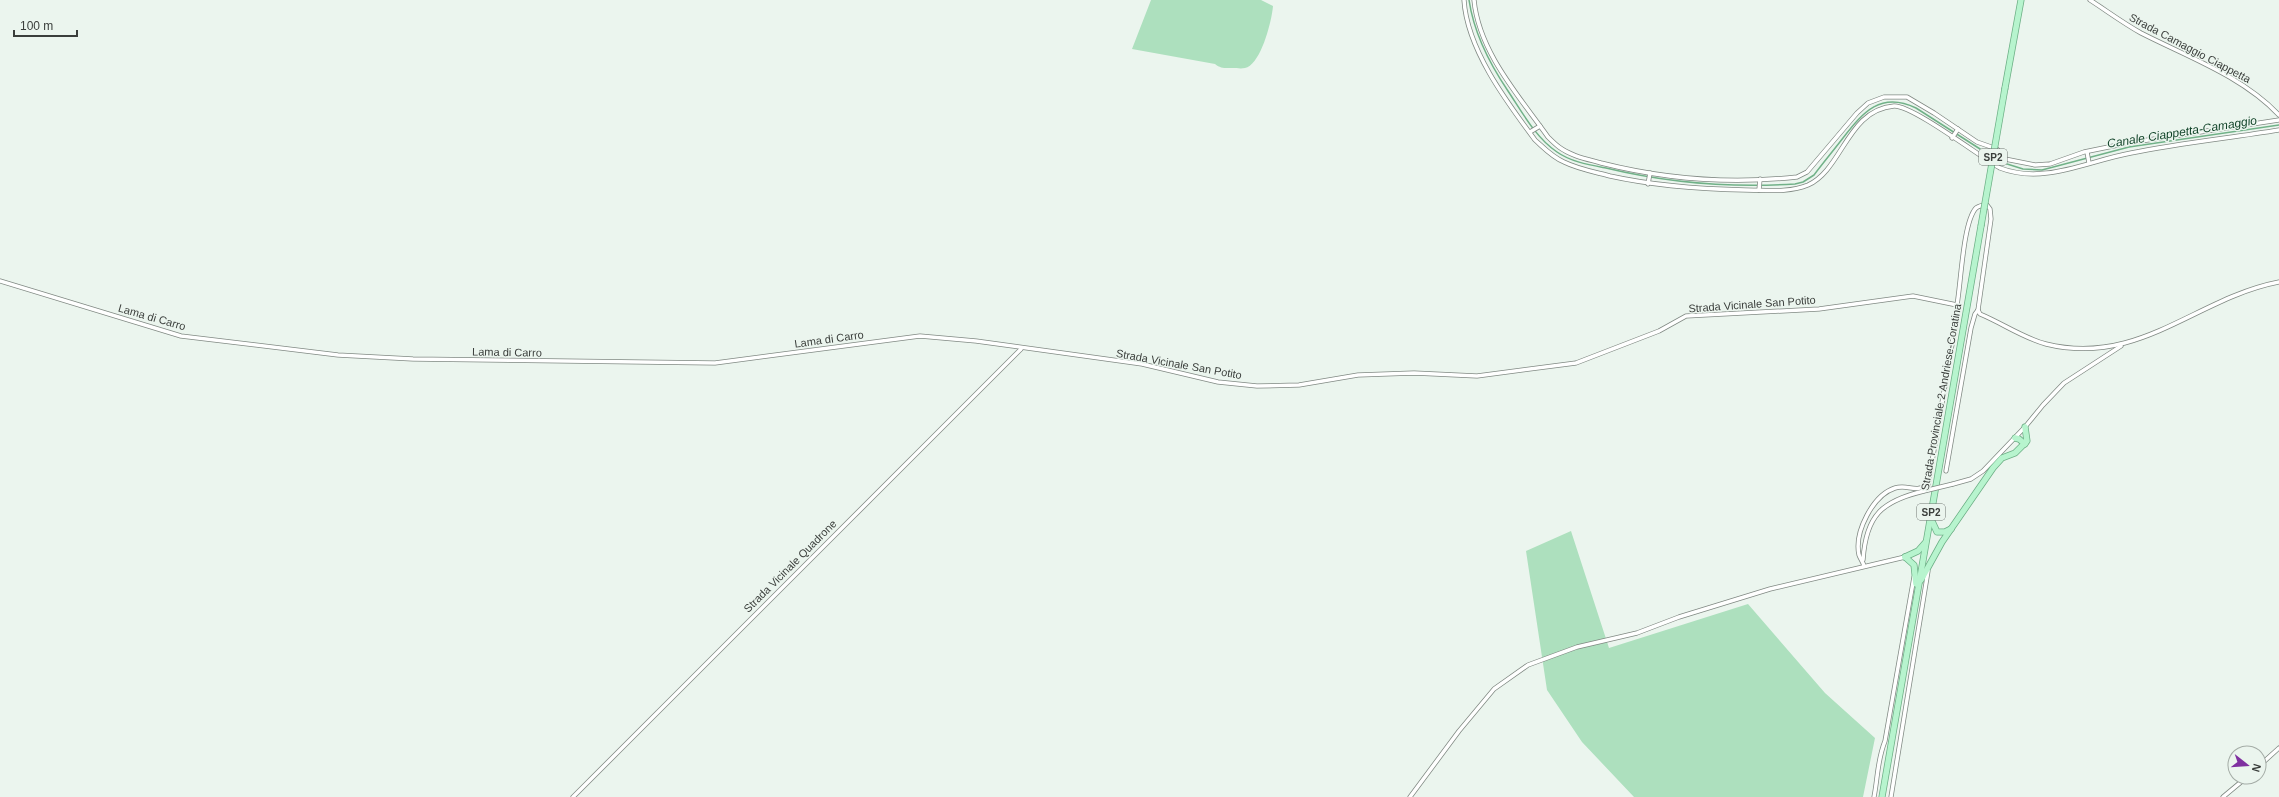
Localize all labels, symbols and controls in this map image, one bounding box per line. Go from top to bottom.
street label: Strada Camaggio Ciappetta [2127,11,2254,86]
scale bar [14,12,77,38]
text: 100 m [20,19,53,33]
water label: Canale Ciappetta-Camaggio [2106,113,2258,151]
road number: SP2 [1979,149,2007,165]
street label: Strada Vicinale San Potito [1688,294,1816,314]
street label: Lama di Carro [117,302,187,332]
street label: Strada Provinciale 2 Andriese-Coratina [1919,302,1964,491]
street label: Lama di Carro [794,328,864,350]
street label: Lama di Carro [472,345,542,359]
street label: Strada Vicinale San Potito [1115,347,1243,381]
road number: SP2 [1917,504,1945,520]
street label: Strada Vicinale Quadrone [741,517,839,615]
north arrow [2227,745,2267,785]
text: N [2250,762,2263,774]

